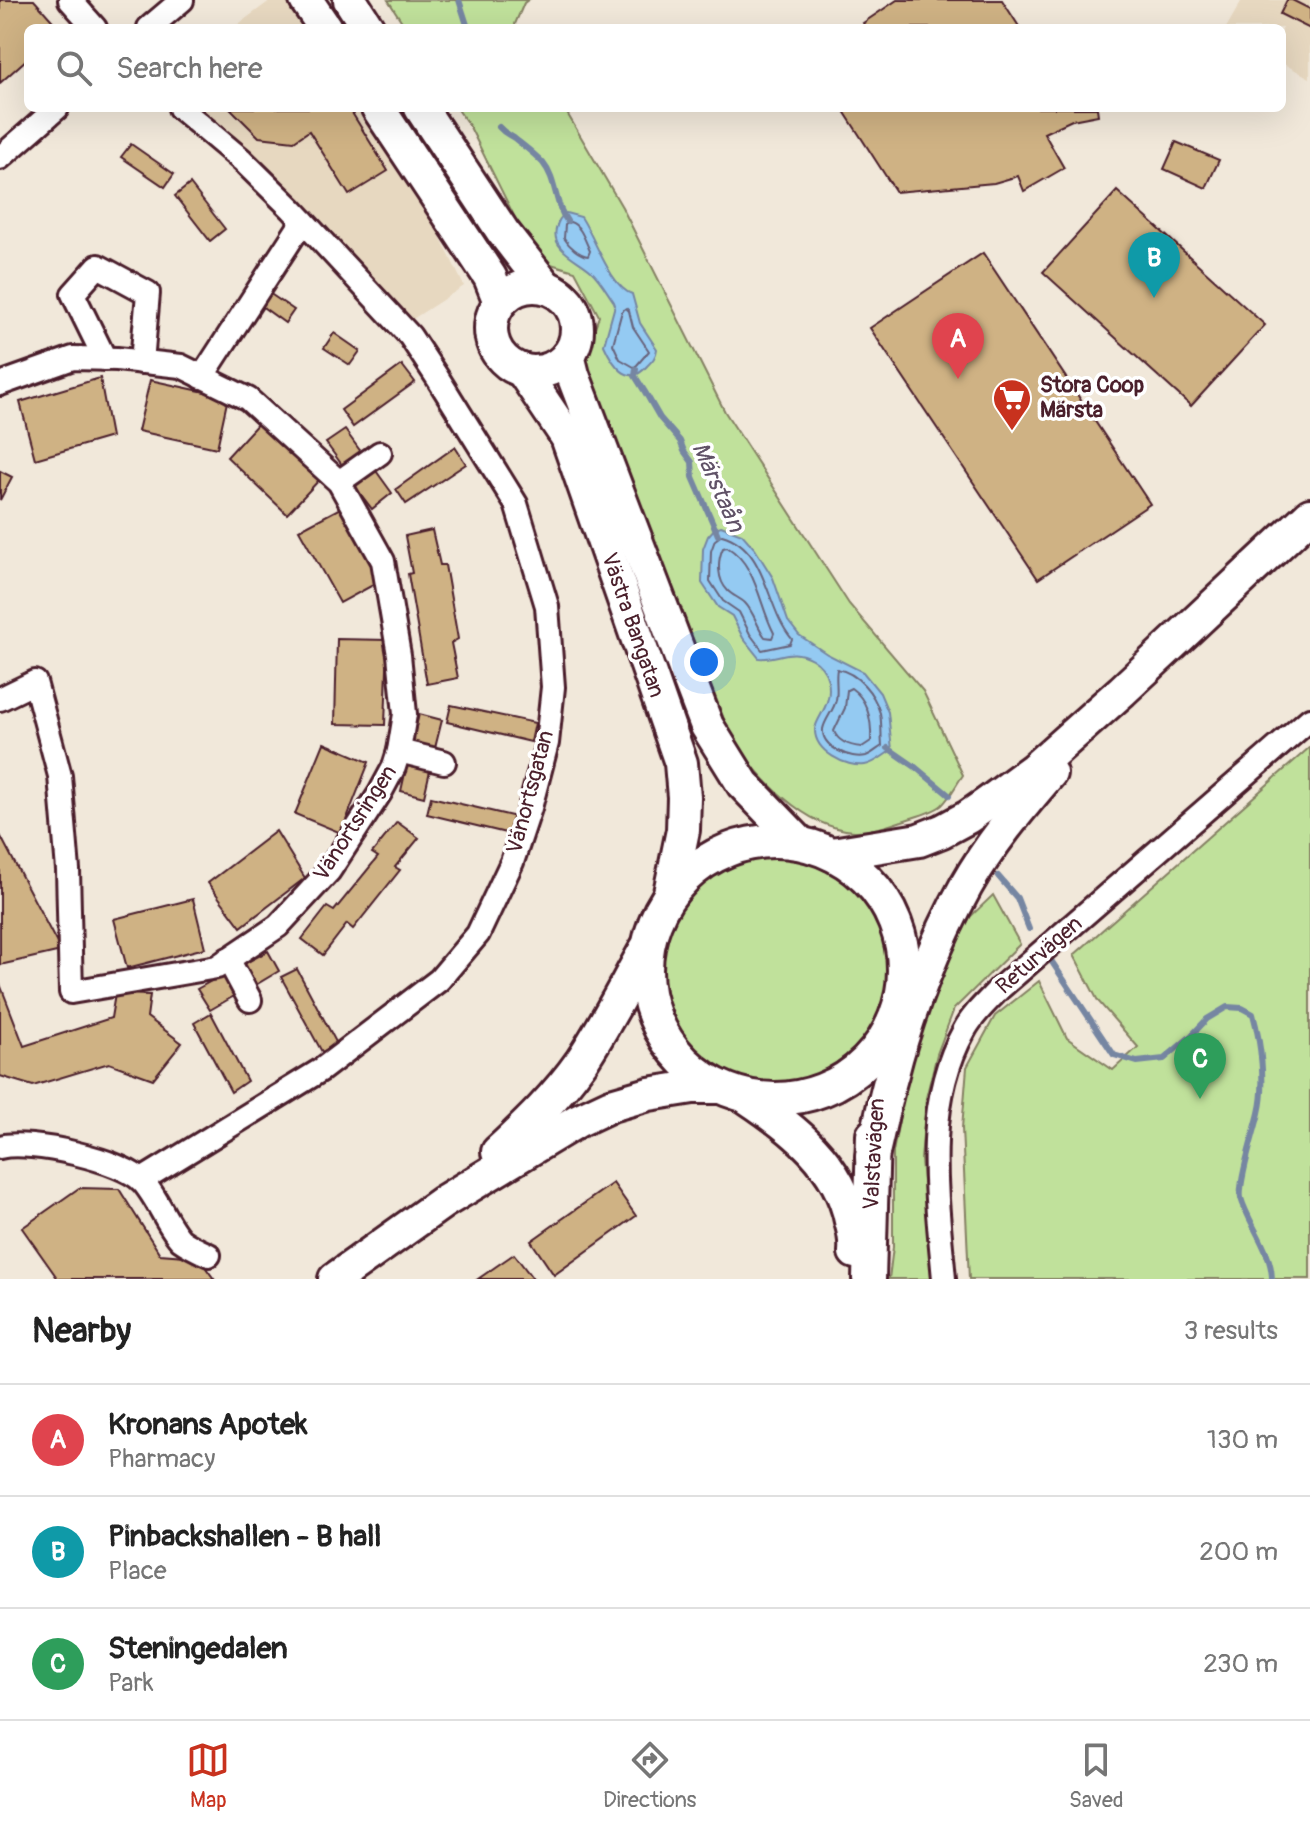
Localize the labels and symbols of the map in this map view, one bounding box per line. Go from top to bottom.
pin: B [1128,232,1180,298]
pin: A [932,313,984,379]
place label: Stora Coop Märsta [1040,371,1144,424]
supermarket icon: Stora Coop Märsta [991,377,1033,432]
water label: Märstaån [685,438,751,538]
street label: Västra Bangatan [595,549,671,701]
your location [684,642,724,682]
street label: Vänortsgatan [500,727,560,857]
street label: Vänortsringen [307,760,403,886]
street label: Returvägen [990,910,1088,1000]
pin: C [1174,1033,1226,1099]
street label: Valstavägen [857,1097,891,1211]

